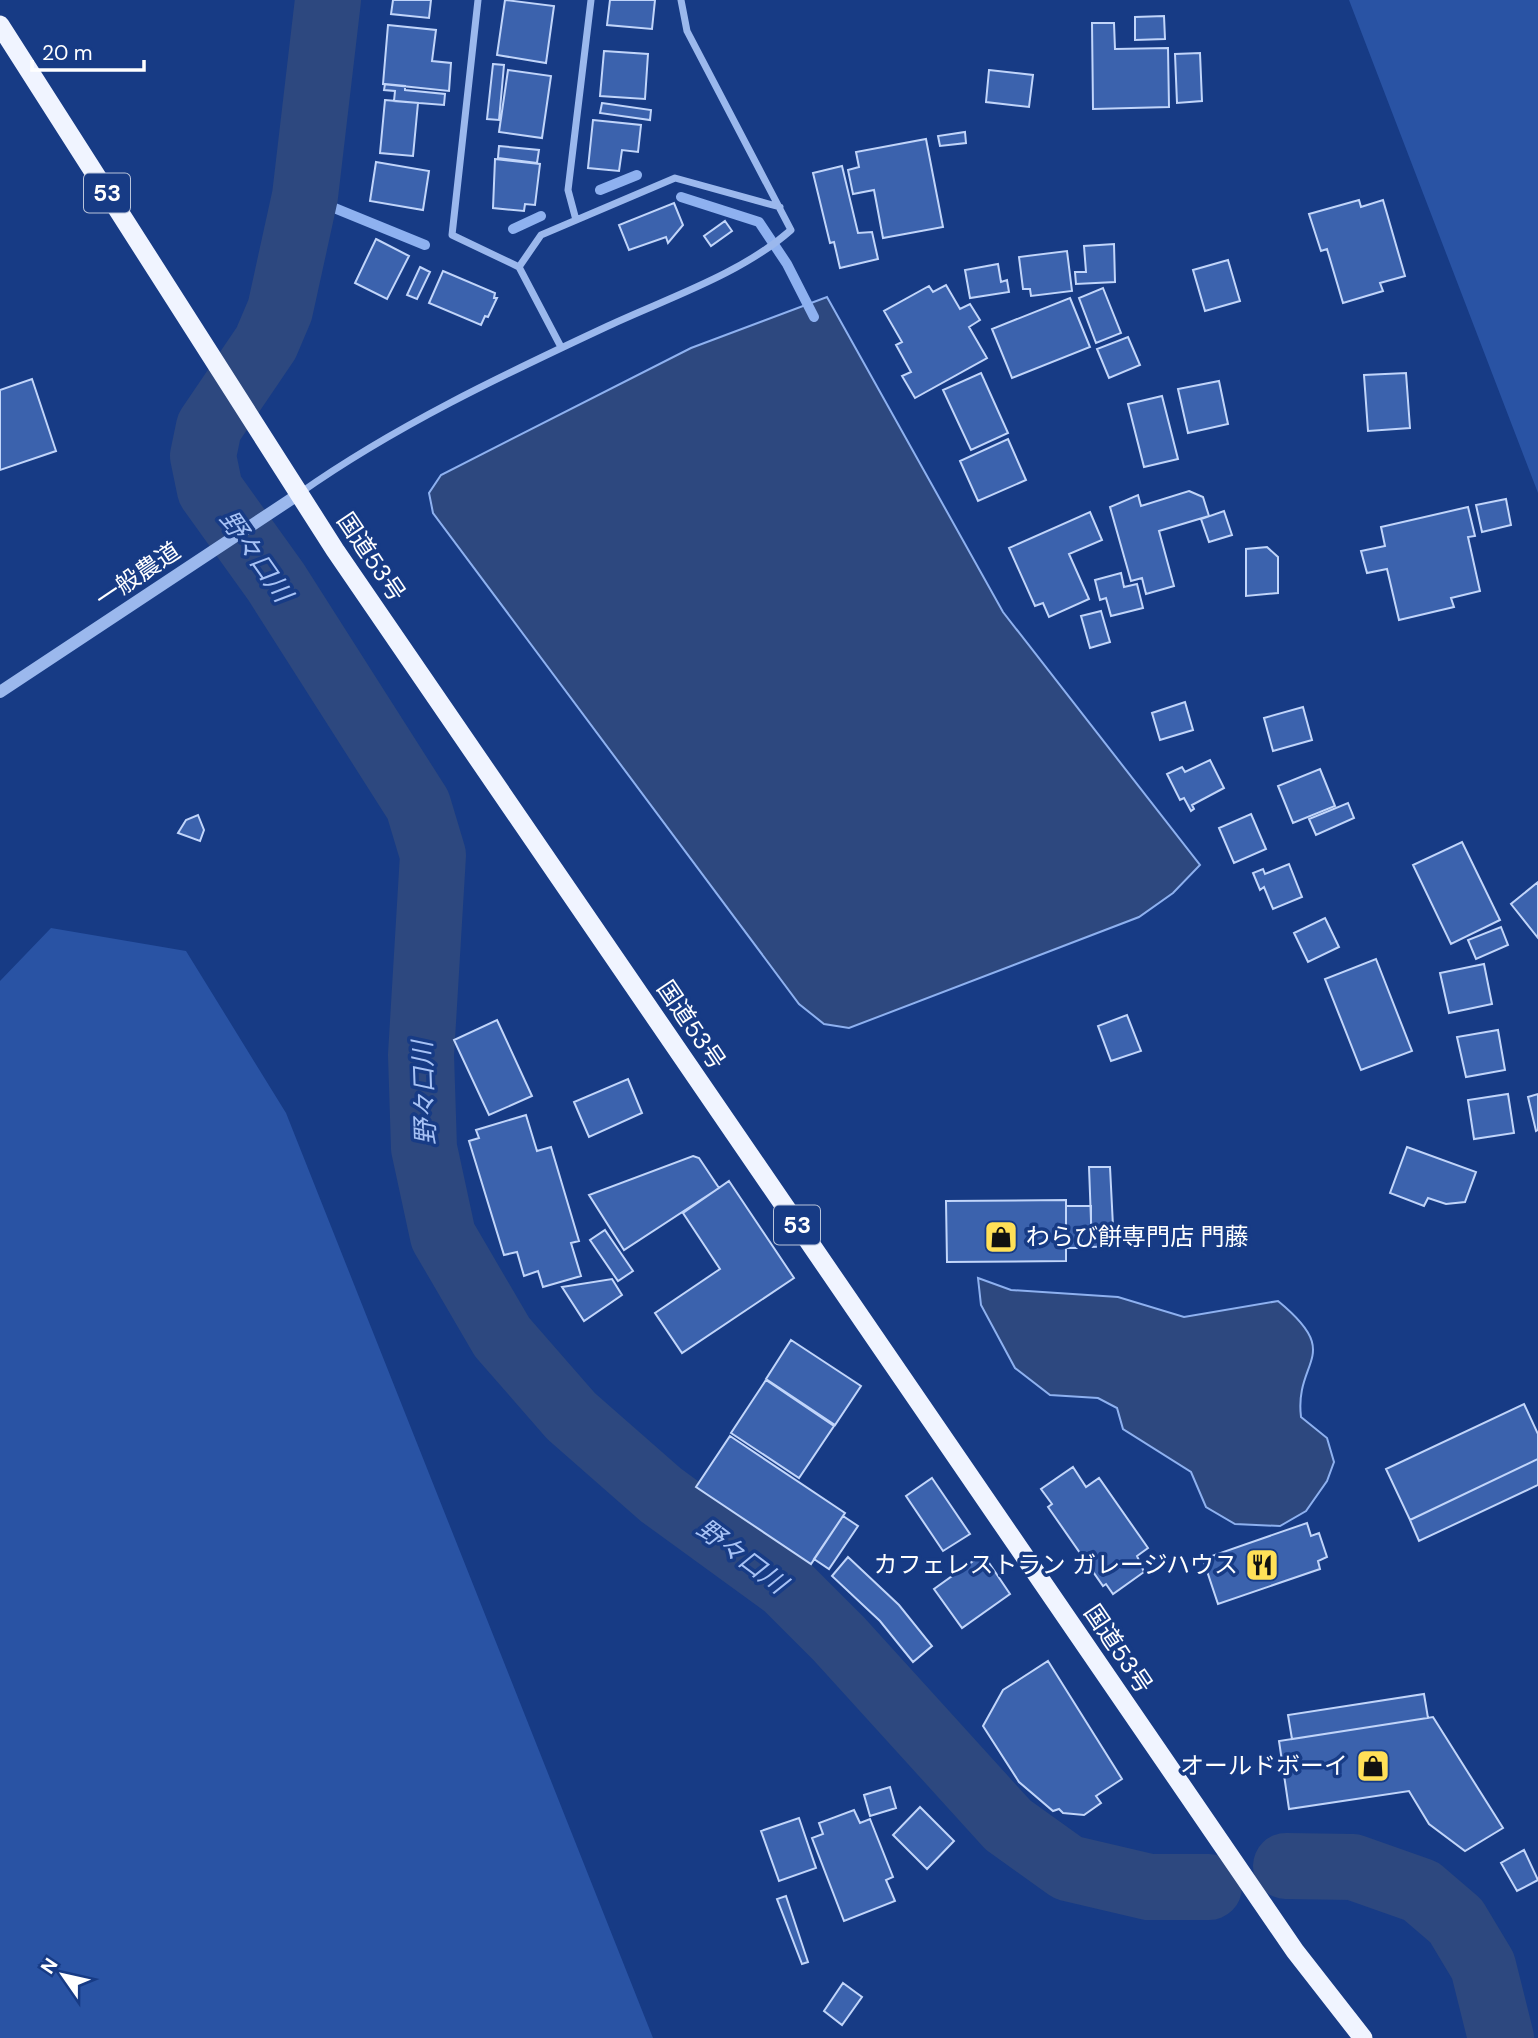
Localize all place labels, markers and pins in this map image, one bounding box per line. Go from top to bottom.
shop icon: わらび餅専門店 門藤 [982,1218,1020,1256]
place label: わらび餅専門店 門藤 [1026,1221,1248,1252]
restaurant icon: カフェレストラン ガレージハウス [1243,1546,1281,1584]
place label: カフェレストラン ガレージハウス [874,1549,1238,1580]
shop icon: オールドボーイ [1354,1747,1392,1785]
place label: オールドボーイ [1180,1750,1348,1781]

